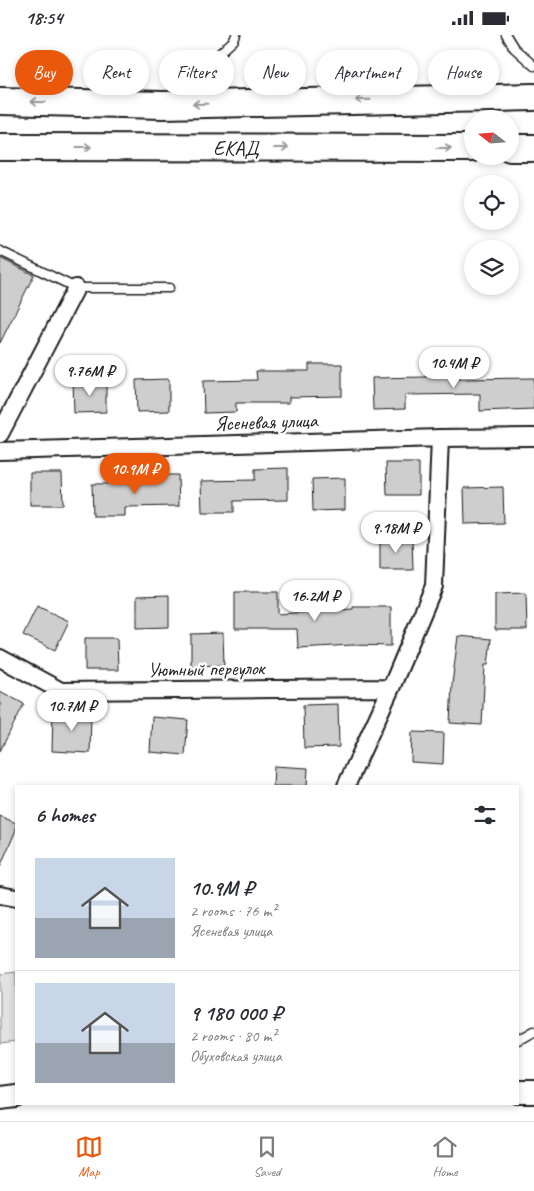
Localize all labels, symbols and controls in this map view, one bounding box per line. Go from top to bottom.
text: 18:54 [25,6,63,30]
chip: Buy [15,50,73,95]
chip: Rent [83,50,149,95]
chip: Filters [159,50,234,95]
chip: New [244,50,306,95]
chip: Apartment [316,50,418,95]
chip: House [428,50,499,95]
one-way arrow [355,96,371,105]
one-way arrow [30,97,46,106]
one-way arrow [193,99,209,109]
north arrow [464,110,519,165]
map controls [464,110,519,295]
street label: ЕКАД [213,136,260,161]
one-way arrow [75,142,91,152]
one-way arrow [272,143,289,153]
one-way arrow [435,143,451,153]
button: locate [464,175,519,230]
button: layers [464,240,519,295]
pin: 10.4M ₽ [408,347,500,389]
text: 10.4M ₽ [430,353,478,373]
pin: 9.76M ₽ [44,355,136,397]
text: 9.76M ₽ [66,361,114,381]
street label: Ясеневая улица [214,408,319,436]
pin: 10.9M ₽ [89,453,181,495]
text: 10.9M ₽ [111,459,159,479]
pin: 9.18M ₽ [350,511,442,554]
text: 9.18M ₽ [372,518,420,538]
pin: 16.2M ₽ [269,579,361,622]
text: 16.2M ₽ [291,586,339,606]
street label: Уютный переулок [147,655,266,683]
pin: 10.7M ₽ [26,689,118,732]
text: 10.7M ₽ [48,696,96,716]
icon: filters [471,801,499,829]
text: 6 homes [35,802,95,828]
text: 10.9M ₽ [190,875,254,901]
icon: home [75,878,135,938]
text: 2 rooms · 76 m² [190,901,276,921]
text: Ясеневая улица [190,921,272,941]
text: 9 180 000 ₽ [190,1000,282,1026]
icon: home [75,1003,135,1063]
text: 2 rooms · 80 m² [190,1026,276,1046]
text: Обуховская улица [190,1046,282,1066]
tab: Map [75,1133,103,1180]
tab: Saved [253,1133,281,1180]
tab: Home [431,1133,459,1180]

